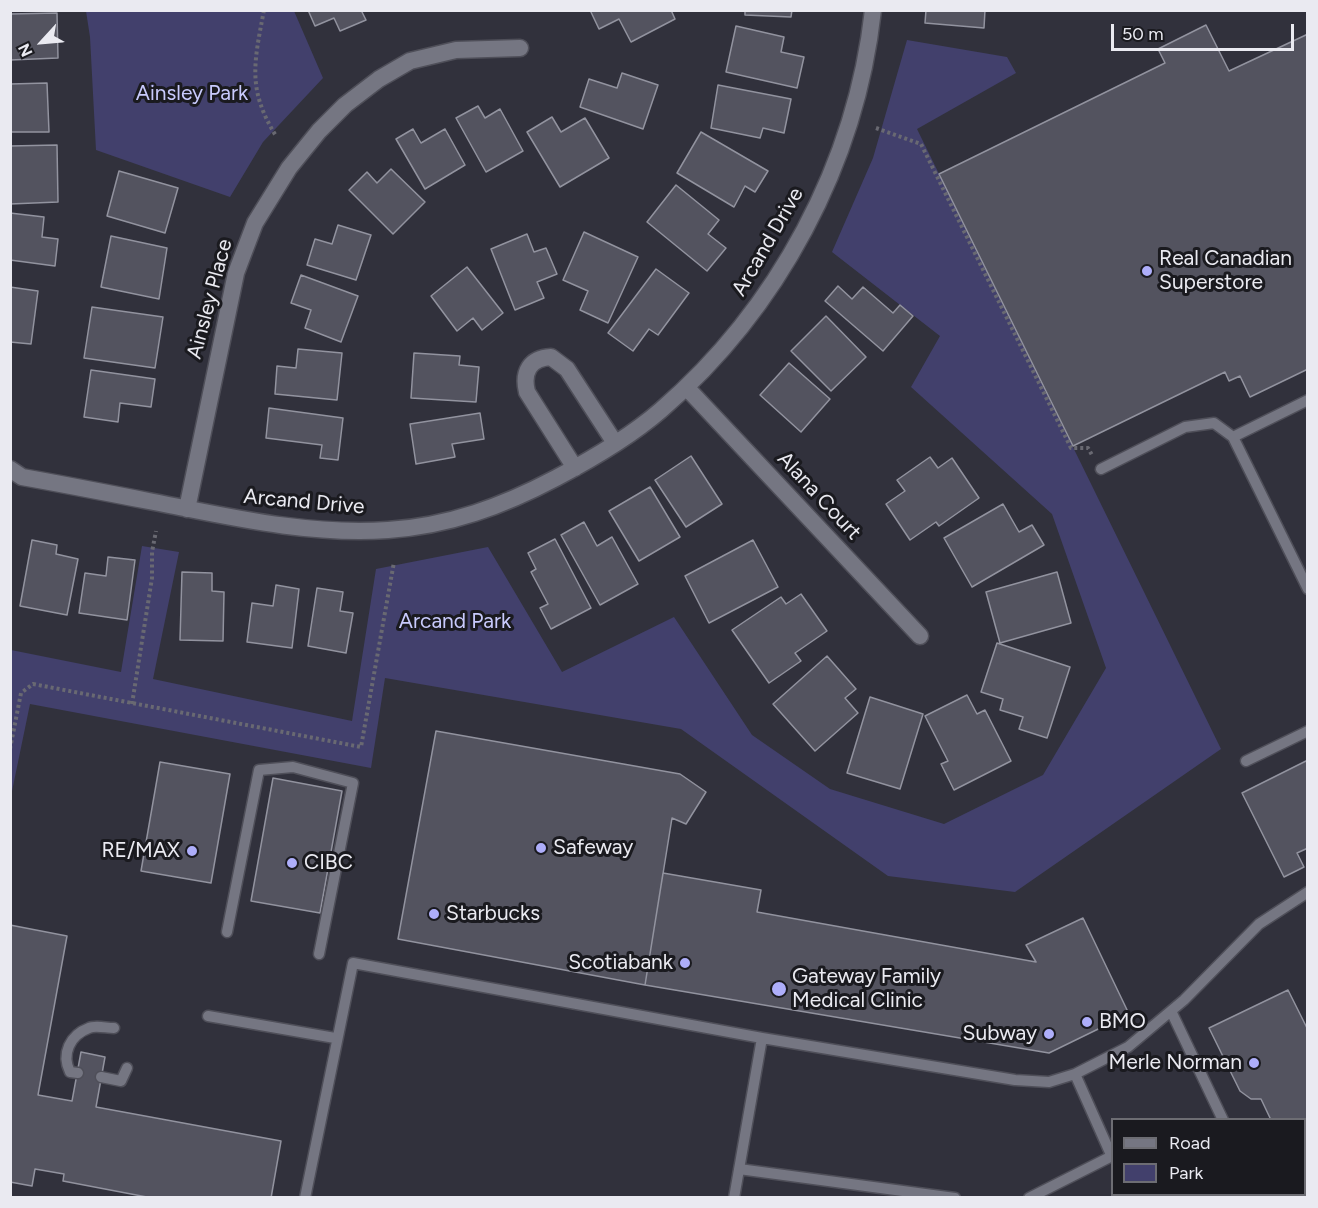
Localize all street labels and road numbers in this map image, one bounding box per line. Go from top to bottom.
street label: Arcand Drive [727,183,809,301]
street label: Ainsley Place [182,236,238,362]
street label: Alana Court [772,447,866,545]
street label: Arcand Drive [243,484,365,520]

